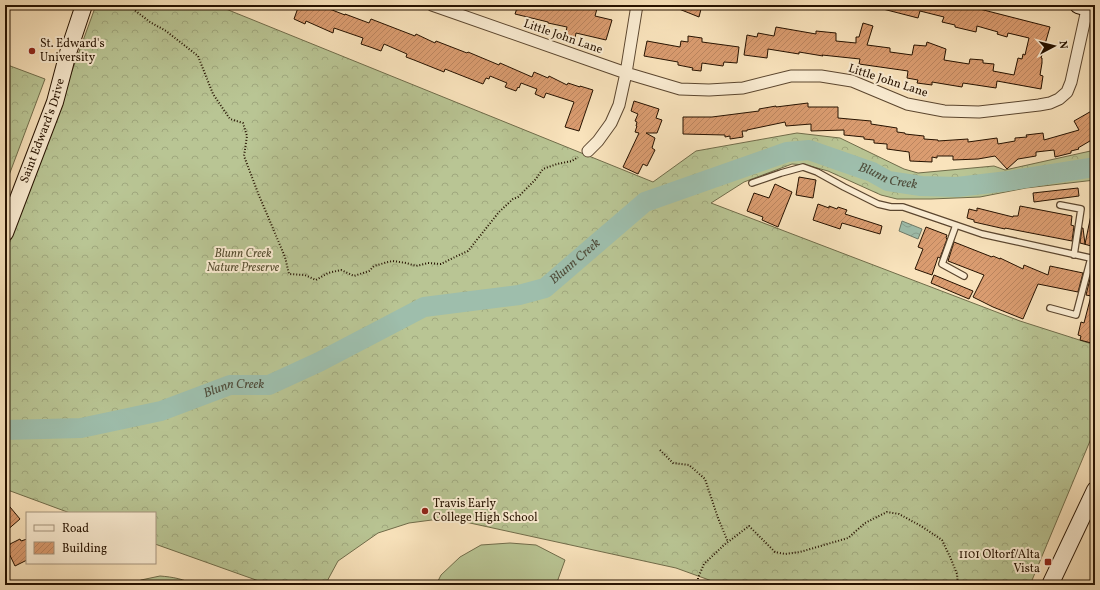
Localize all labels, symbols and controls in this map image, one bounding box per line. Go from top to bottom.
street label: Little John Lane [521,16,605,58]
north arrow [1034,26,1074,66]
place label: St. Edward's University [40,36,105,66]
text: N [1055,40,1070,50]
marker: St. Edward's University [27,46,37,56]
street label: Little John Lane [846,61,930,101]
street label: Saint Edward's Drive [17,76,69,186]
water label: Blunn Creek [856,159,918,194]
water label: Blunn Creek [546,235,605,289]
park label: Blunn Creek Nature Preserve [207,246,280,276]
water label: Blunn Creek [201,376,264,403]
place label: Travis Early College High School [433,496,538,526]
marker: Travis Early College High School [420,506,430,516]
legend [26,512,156,564]
text: Road [62,521,89,537]
text: Building [62,541,107,557]
place label: 1101 Oltorf/Alta Vista [959,547,1040,577]
marker: 1101 Oltorf/Alta Vista [1043,557,1053,567]

